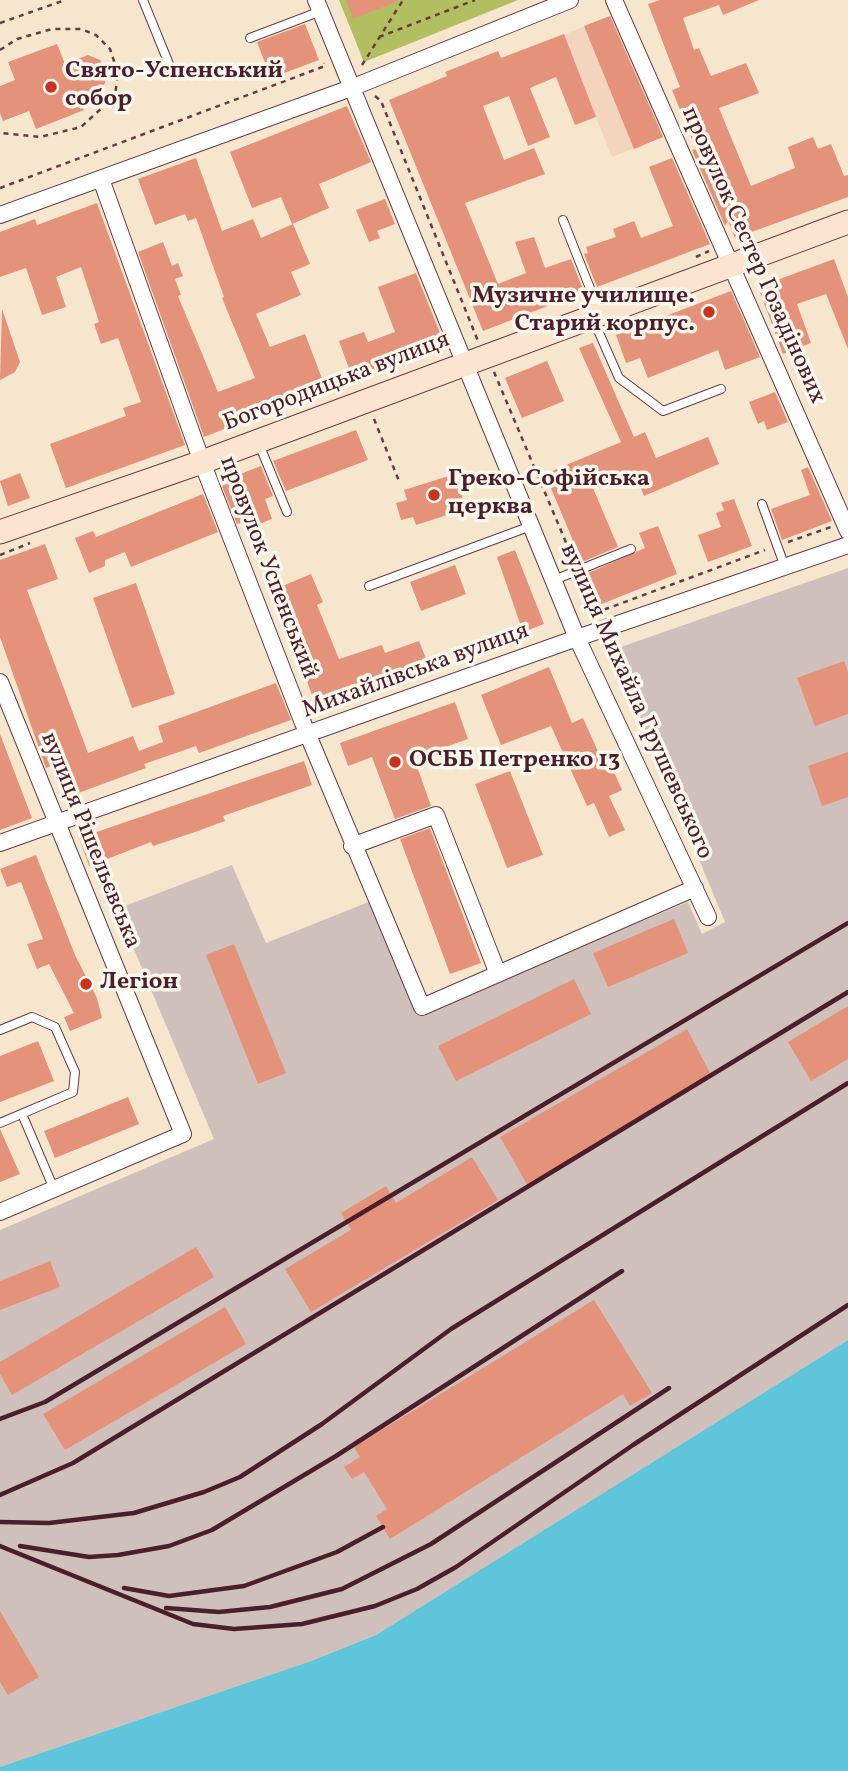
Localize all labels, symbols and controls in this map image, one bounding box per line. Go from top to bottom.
place label: Свято-Успенський собор [65,59,283,115]
marker: Свято-Успенський собор [43,79,59,95]
street label: провулок Сестер Гозадінових [673,103,831,409]
place label: Музичне училище. Старий корпус. [472,284,695,340]
marker: Музичне училище. Старий корпус. [701,304,717,320]
street label: Богородицька вулиця [220,327,454,439]
street label: провулок Успенський [211,453,323,683]
place label: Греко-Софійська церква [448,467,650,523]
marker: Греко-Софійська церква [426,487,442,503]
street label: вулиця Михайла Грушевського [552,540,718,864]
street label: Михайлівська вулиця [299,618,533,726]
street label: вулиця Рішельєвська [32,729,146,953]
place label: ОСББ Петренко 13 [409,748,620,776]
marker: ОСББ Петренко 13 [387,754,403,770]
place label: Легіон [100,970,178,998]
marker: Легіон [78,976,94,992]

